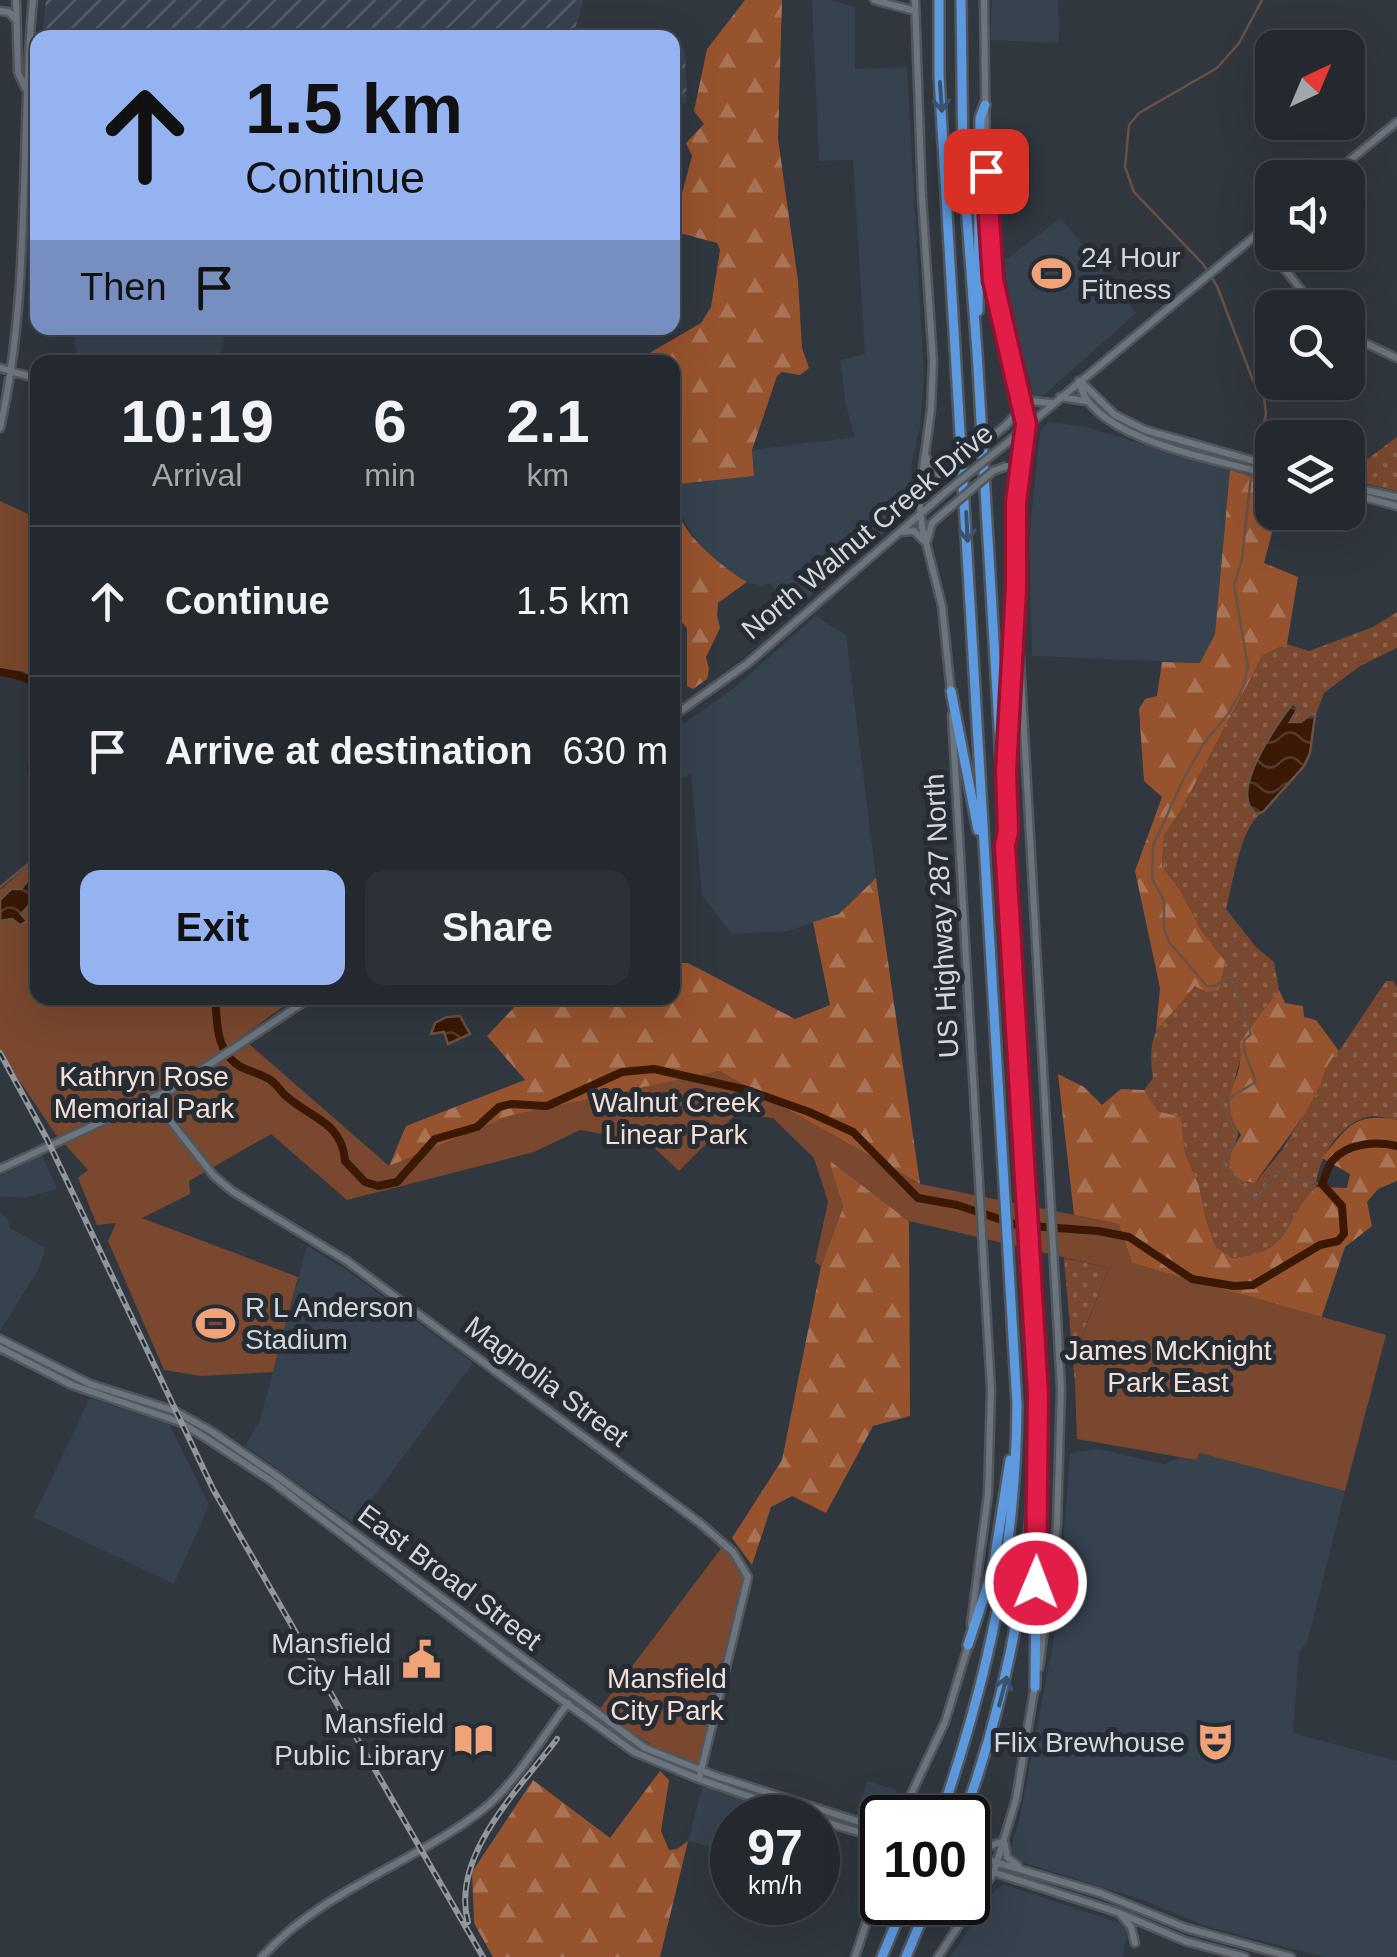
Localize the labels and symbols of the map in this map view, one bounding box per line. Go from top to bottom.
north arrow [1255,30,1365,140]
one-way arrow [931,81,950,113]
pin [944,129,1029,214]
place label: 24 Hour Fitness [1081,242,1181,305]
sports icon: 24 Hour Fitness [1030,252,1072,294]
street label: North Walnut Creek Drive [736,417,999,645]
one-way arrow [958,510,977,542]
street label: US Highway 287 North [919,773,964,1059]
park label: Kathryn Rose Memorial Park [54,1061,235,1124]
park label: Walnut Creek Linear Park [592,1087,761,1150]
place label: R L Anderson Stadium [245,1292,414,1355]
sports icon: R L Anderson Stadium [194,1302,236,1344]
street label: Magnolia Street [459,1310,635,1453]
park label: James McKnight Park East [1065,1335,1272,1398]
street label: East Broad Street [352,1499,547,1656]
position arrow [984,1531,1088,1635]
place label: Mansfield City Hall [271,1628,391,1691]
public building icon: Mansfield City Hall [400,1638,442,1680]
park label: Mansfield City Park [607,1663,727,1726]
one-way arrow [995,1676,1014,1707]
place label: Mansfield Public Library [274,1708,444,1771]
library icon: Mansfield Public Library [453,1718,495,1760]
theatre icon: Flix Brewhouse [1194,1721,1236,1763]
place label: Flix Brewhouse [994,1727,1185,1758]
speed limit sign: 100 [860,1795,990,1925]

